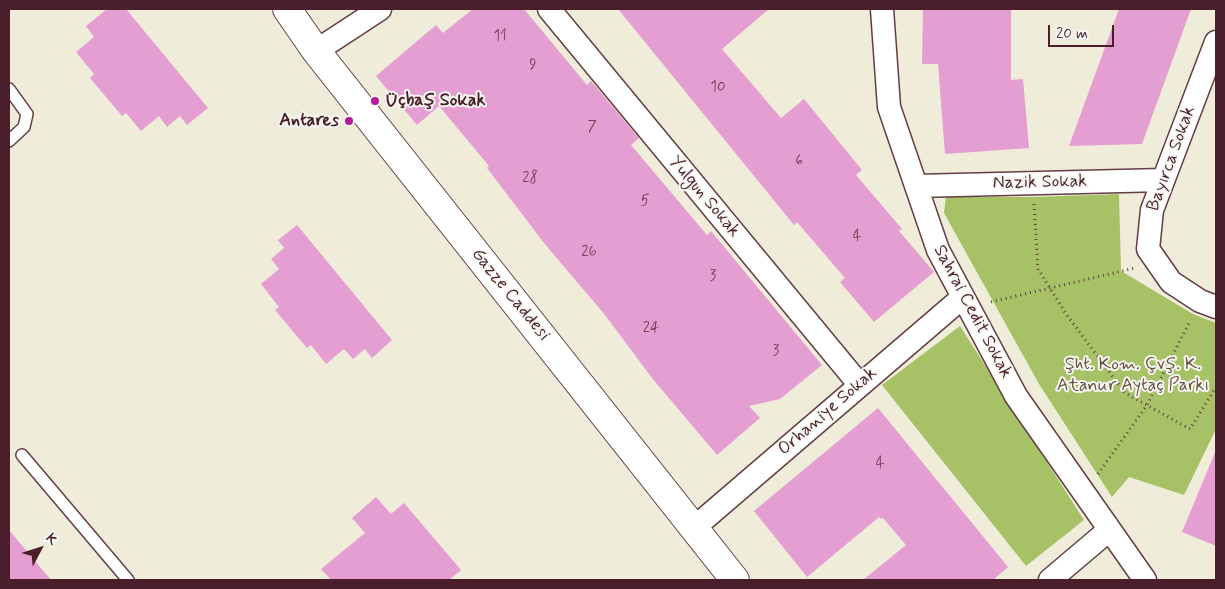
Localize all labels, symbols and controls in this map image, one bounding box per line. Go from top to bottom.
scale bar [1050,15,1116,47]
text: 20 m [1056,24,1088,44]
house number: 11 [493,28,507,46]
house number: 9 [529,57,537,75]
house number: 10 [710,79,726,97]
place label: Üçbaş Sokak [385,90,485,112]
marker: Üçbaş Sokak [369,95,381,107]
street label: Bayırca Sokak [1143,103,1201,215]
place label: Antares [279,110,339,132]
marker: Antares [343,115,355,127]
house number: 7 [587,119,597,137]
street label: Yulgun Sokak [664,152,744,242]
house number: 6 [795,153,803,171]
house number: 28 [522,170,538,188]
street label: Nazik Sokak [993,171,1087,195]
house number: 5 [641,193,649,211]
house number: 4 [853,228,861,246]
street label: Sahrai Cedit Sokak [928,242,1016,382]
street label: Gazze Caddesi [466,244,554,346]
house number: 26 [581,244,597,262]
house number: 3 [710,268,716,286]
house number: 24 [643,320,659,338]
house number: 3 [773,343,779,361]
park label: Şht. Kom. Çvş. K. Atanur Aytaç Parkı [1057,354,1209,396]
street label: Orhaniye Sokak [774,363,882,461]
house number: 4 [876,455,884,473]
north arrow [15,524,65,574]
text: K [41,530,62,549]

